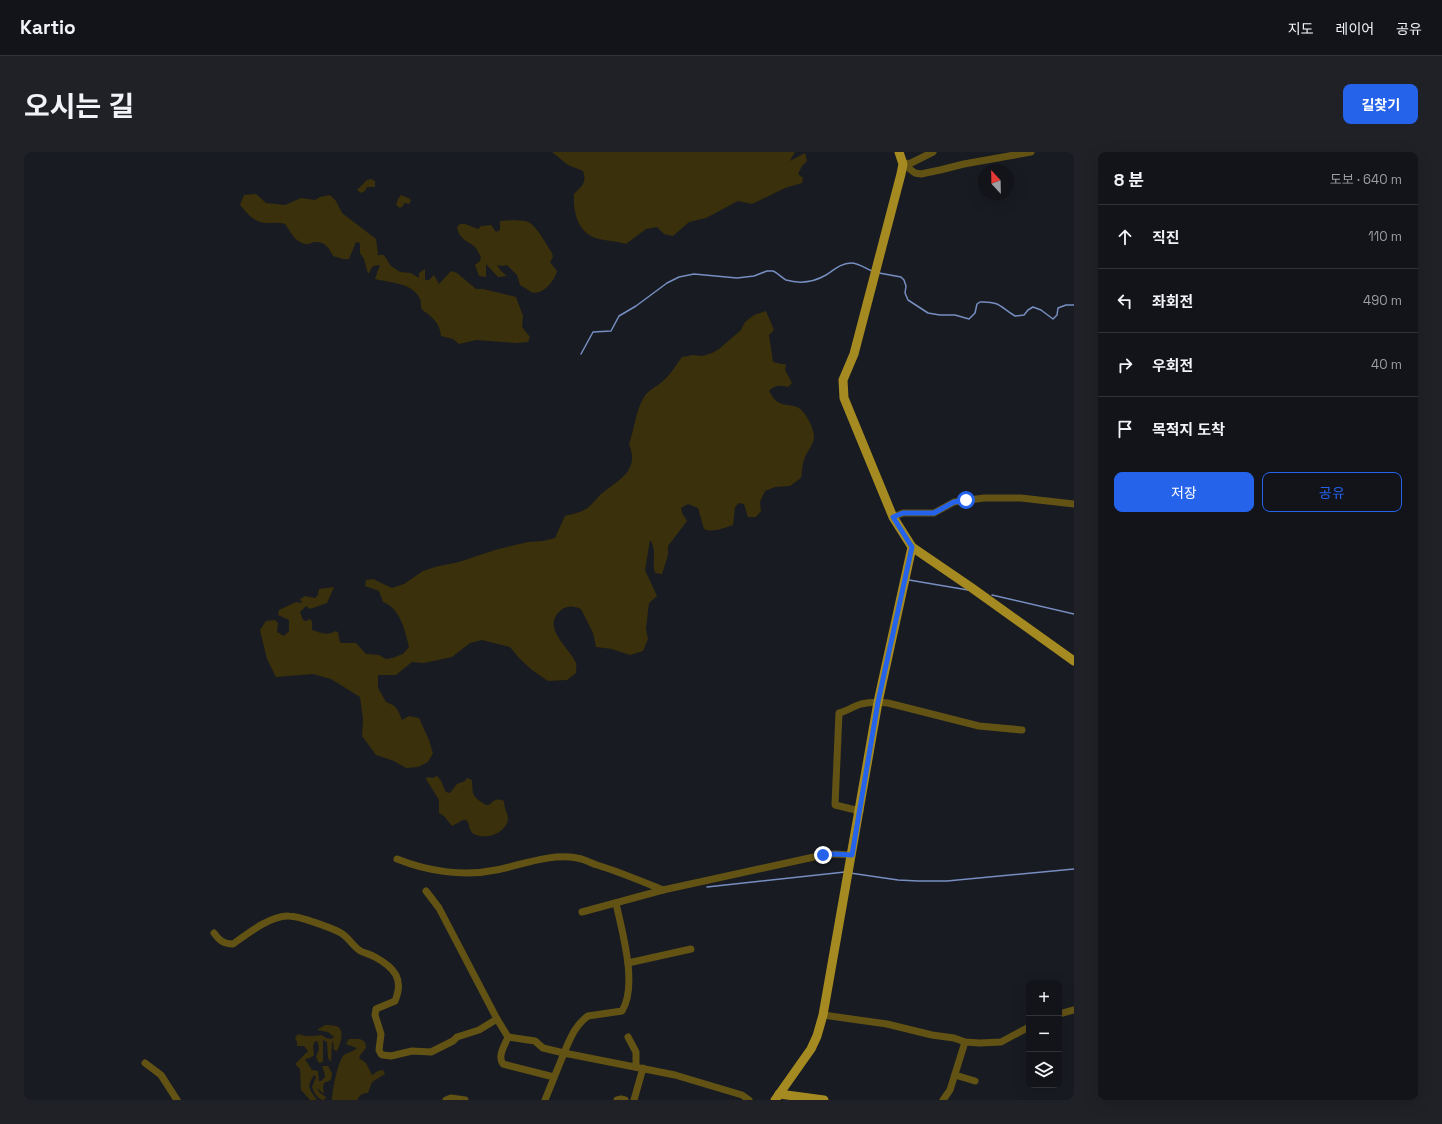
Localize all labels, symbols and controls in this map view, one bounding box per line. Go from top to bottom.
text: Kartio [20,15,76,40]
text: 지도 [1288,20,1314,38]
text: 레이어 [1336,20,1374,38]
text: 공유 [1396,20,1422,38]
button: 길찾기 [1343,84,1418,124]
text: 오시는 길 [24,88,134,124]
north arrow [978,164,1014,200]
text: 8 분 [1114,169,1144,191]
text: 도보 · 640 m [1330,171,1402,188]
icon: ahead [1114,226,1136,248]
text: 직진 [1152,228,1180,247]
text: 110 m [1368,228,1402,245]
icon: left [1114,290,1136,312]
text: 좌회전 [1152,292,1193,311]
text: 490 m [1363,292,1402,309]
icon: right [1114,354,1136,376]
text: 우회전 [1152,356,1193,375]
text: 40 m [1371,356,1402,373]
icon: arrive [1114,418,1136,440]
text: 목적지 도착 [1152,420,1225,439]
button: 저장 [1114,472,1254,512]
button: 공유 [1262,472,1402,512]
route start [957,491,975,509]
route end [814,846,832,864]
map controls [1026,980,1062,1088]
button: + [1026,980,1062,1016]
button: − [1026,1016,1062,1052]
button: layers [1026,1052,1062,1088]

